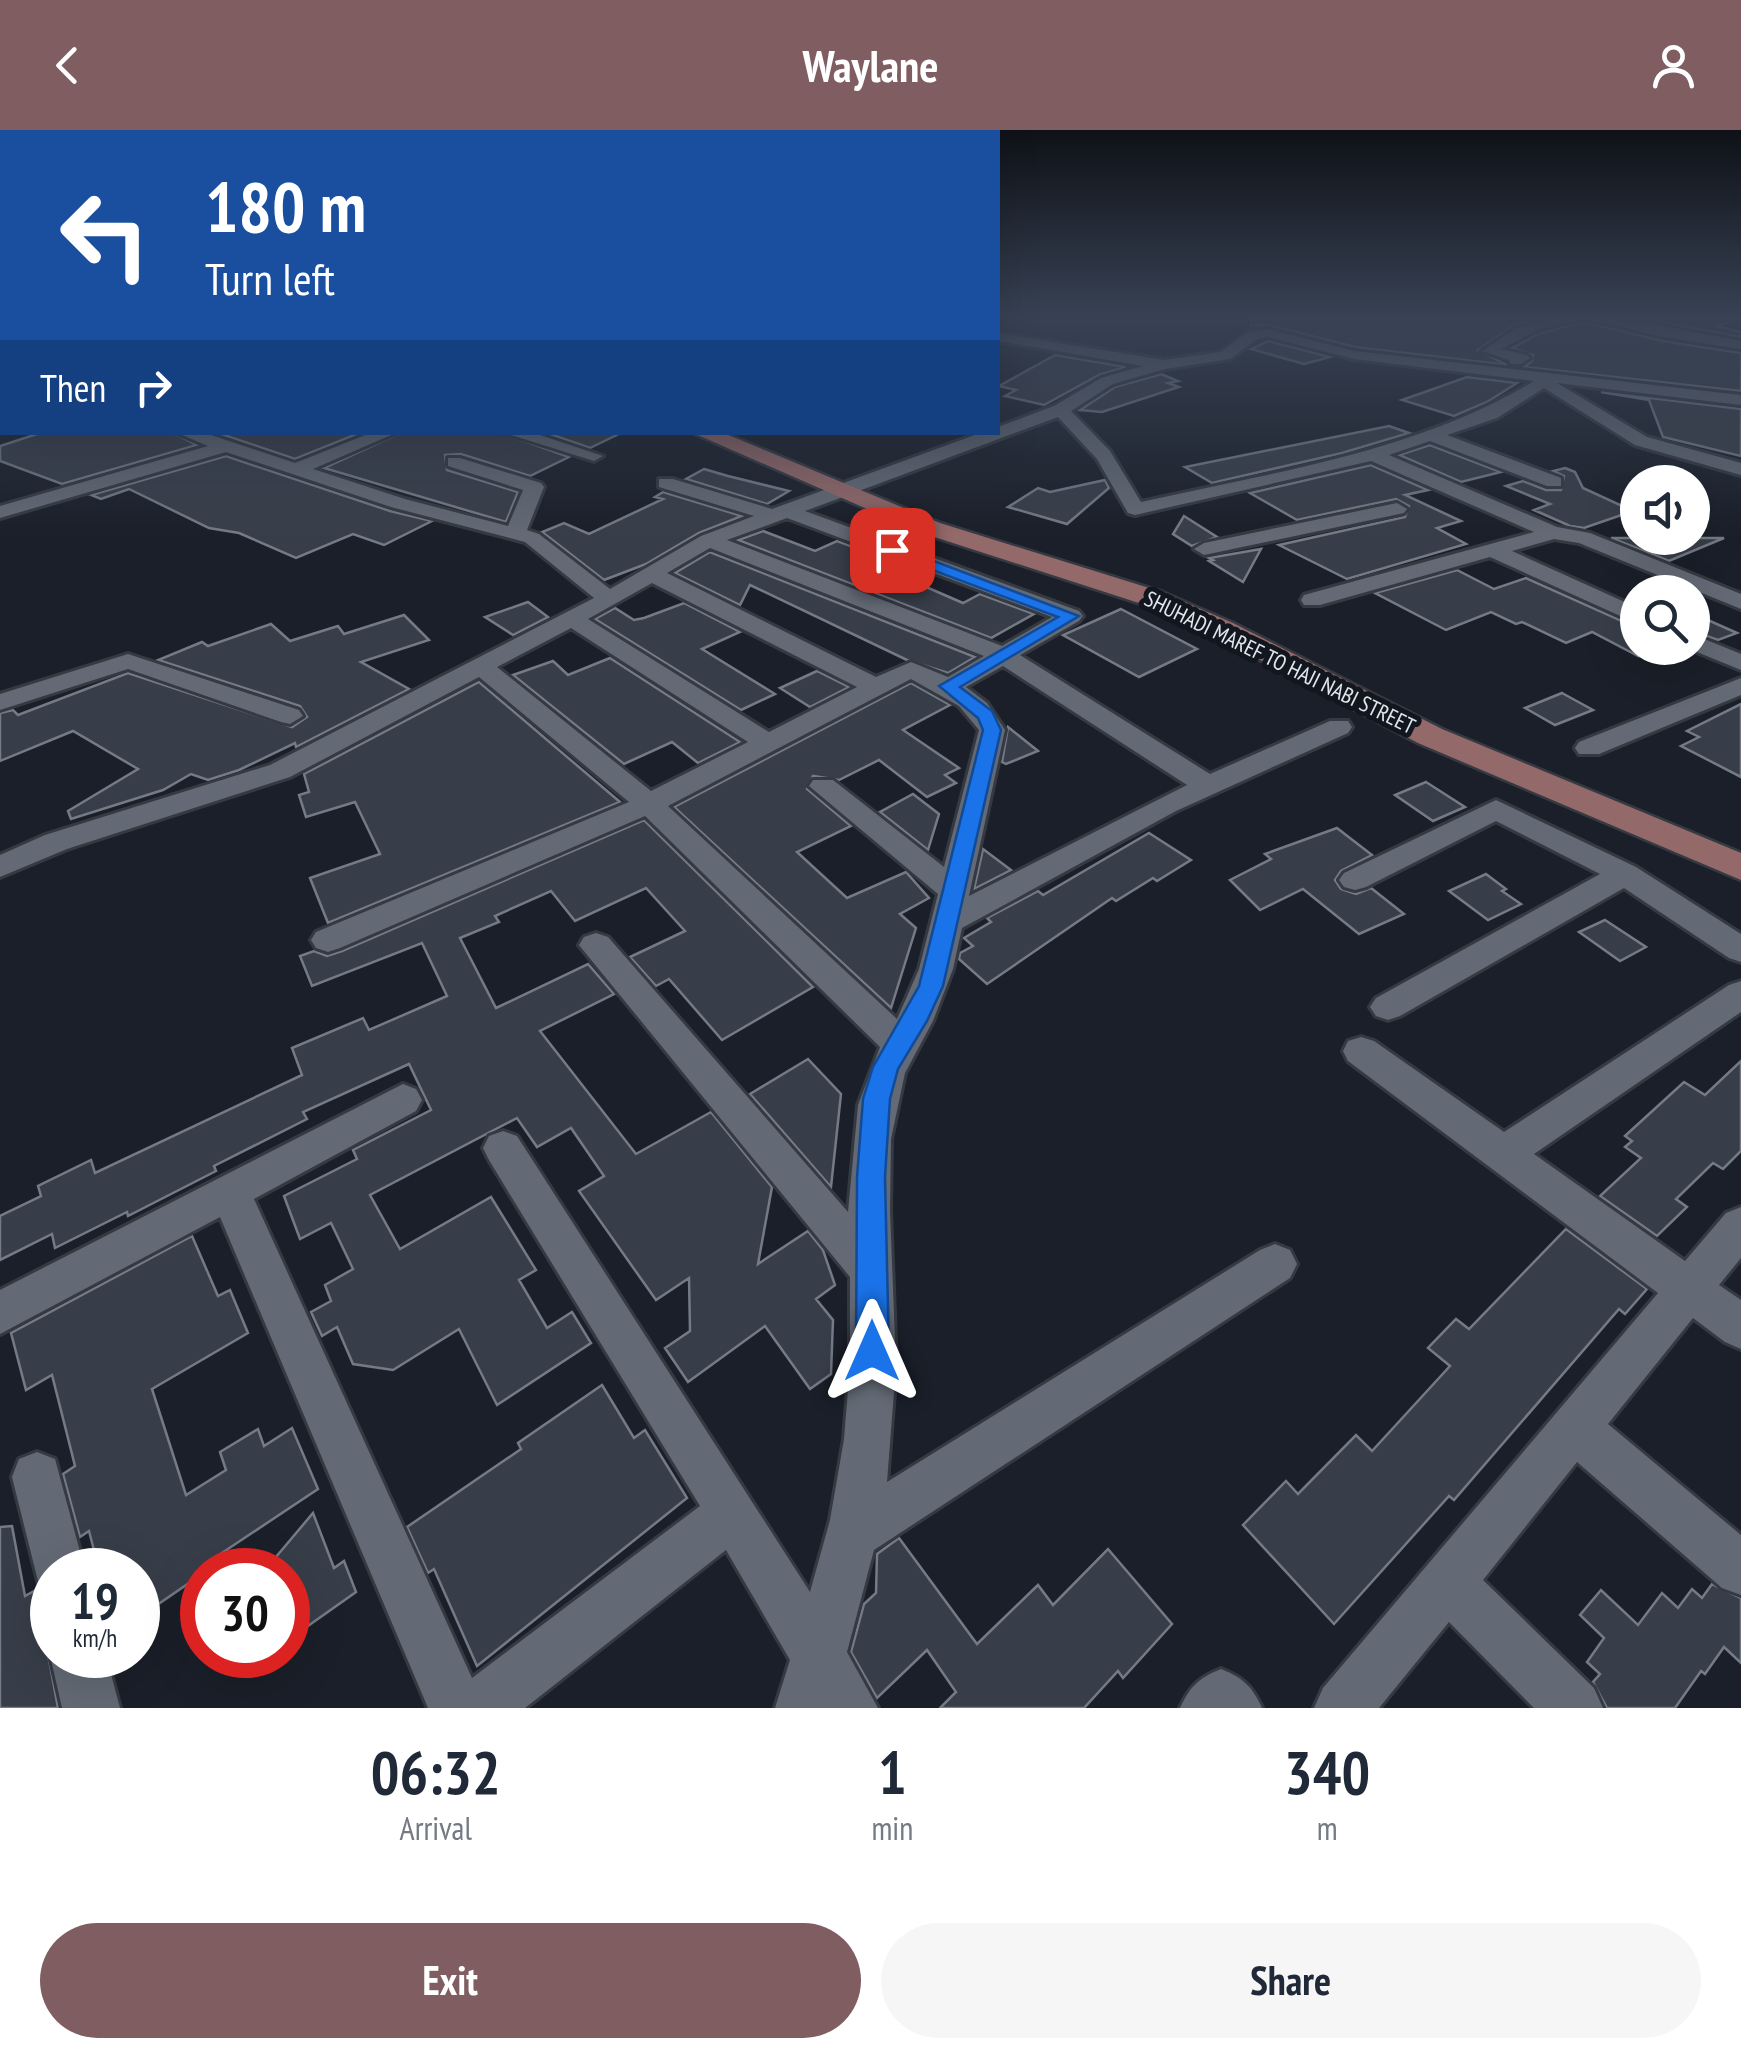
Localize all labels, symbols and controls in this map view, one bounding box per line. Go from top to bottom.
text: Waylane [803,36,939,94]
icon: back [40,38,95,93]
icon: person [1646,38,1701,93]
text: 180 m [205,161,366,251]
icon: left [40,170,170,300]
text: Turn left [205,249,335,307]
icon: right [126,360,181,415]
text: Then [40,363,106,412]
map controls [1620,465,1710,665]
button: sound [1620,465,1710,555]
pin [850,508,935,593]
icon: arrive [865,523,920,578]
button: search [1620,575,1710,665]
street label: SHUHADI MAREF TO HAJI NABI STREET [1140,584,1420,740]
position arrow [820,1299,924,1403]
speed limit sign: 30 [180,1548,310,1678]
text: 19 [71,1568,119,1633]
text: km/h [73,1622,117,1654]
text: 06:32 [371,1733,501,1811]
text: 1 [878,1733,907,1811]
text: 340 [1284,1733,1370,1811]
text: Arrival [400,1807,472,1849]
text: min [871,1807,913,1849]
text: m [1317,1807,1338,1849]
button: Exit [40,1923,861,2038]
button: Share [881,1923,1701,2038]

